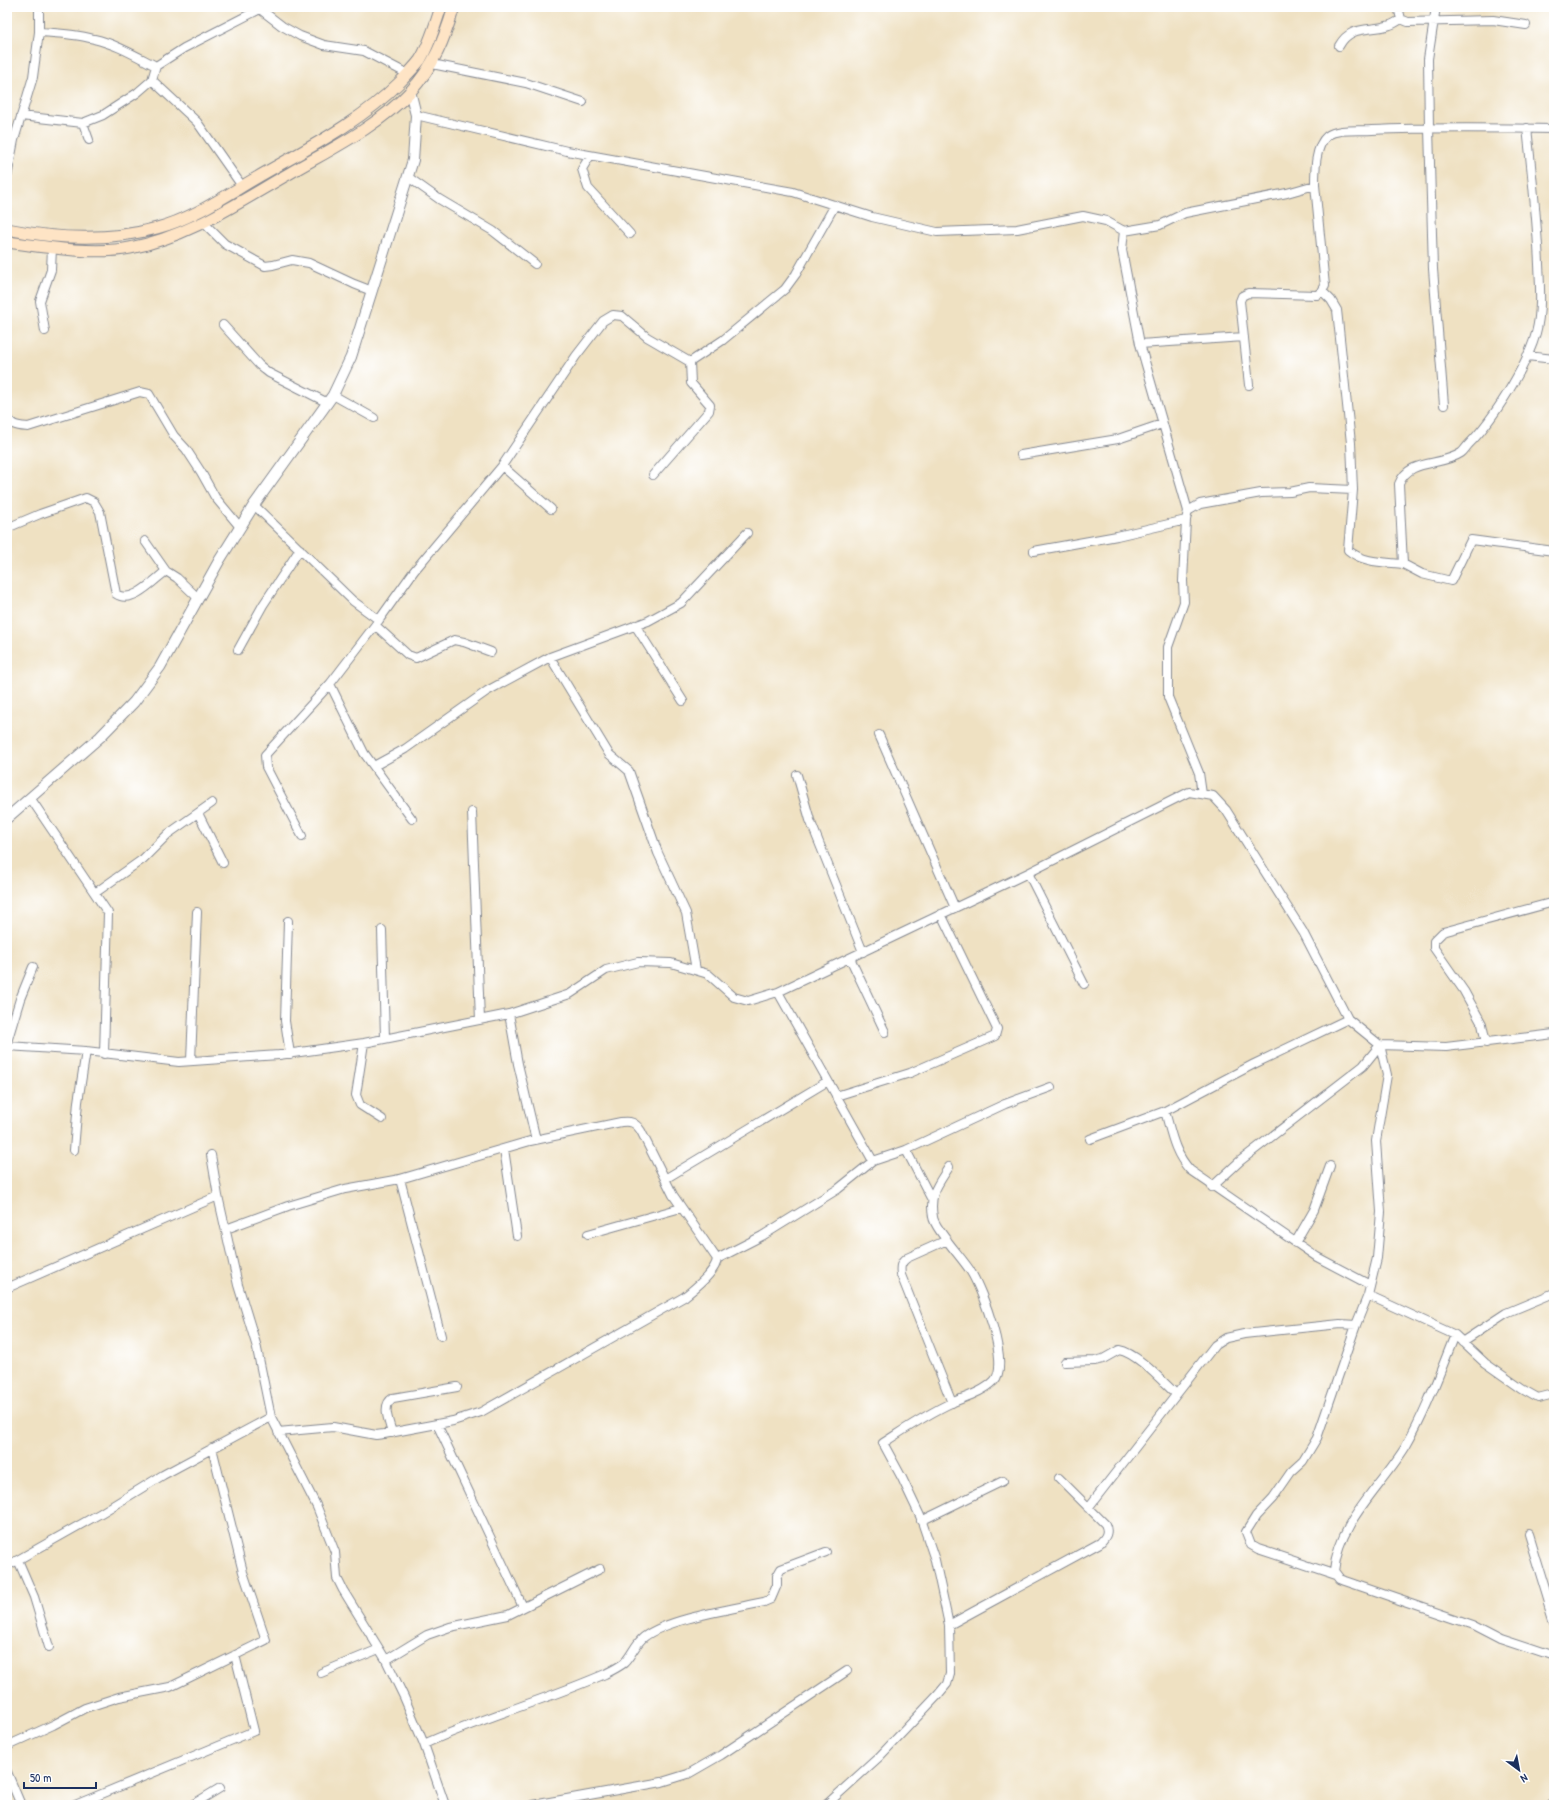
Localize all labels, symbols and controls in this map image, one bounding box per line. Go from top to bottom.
north arrow [1499,1750,1539,1790]
scale bar [24,1764,96,1790]
text: 50 m [30,1769,51,1786]
text: N [1518,1771,1530,1786]

